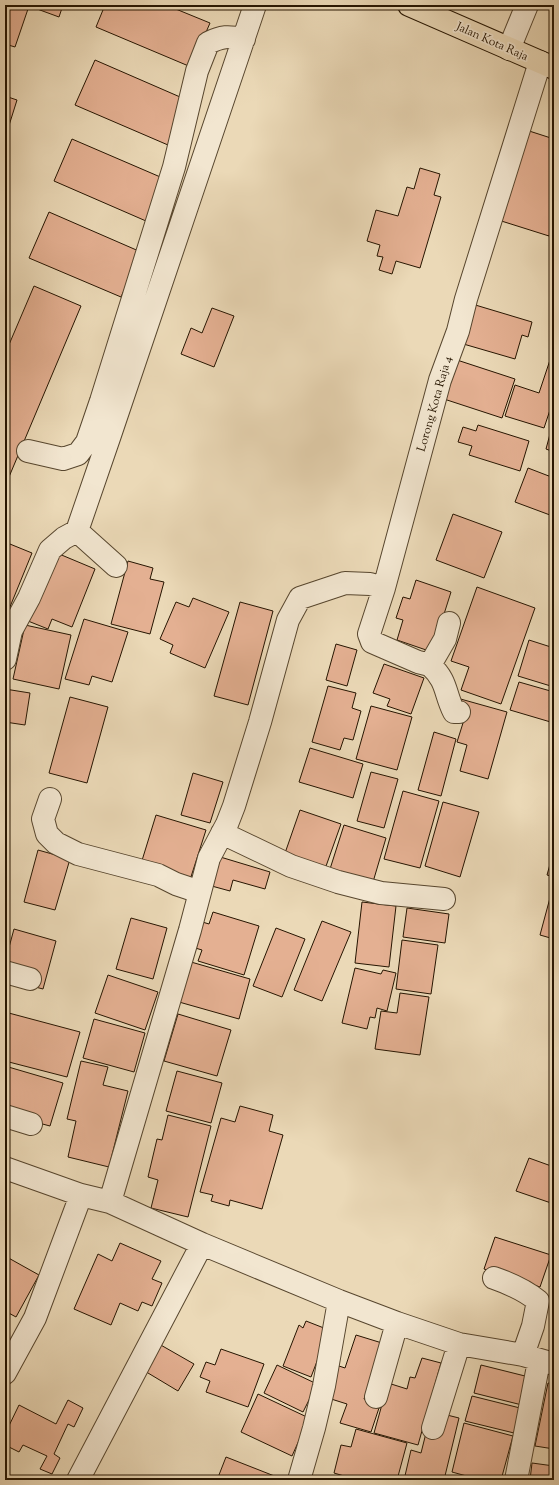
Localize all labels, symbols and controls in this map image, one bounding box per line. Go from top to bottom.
street label: Jalan Kota Raja [452,18,531,66]
street label: Lorong Kota Raja 4 [413,354,457,454]

